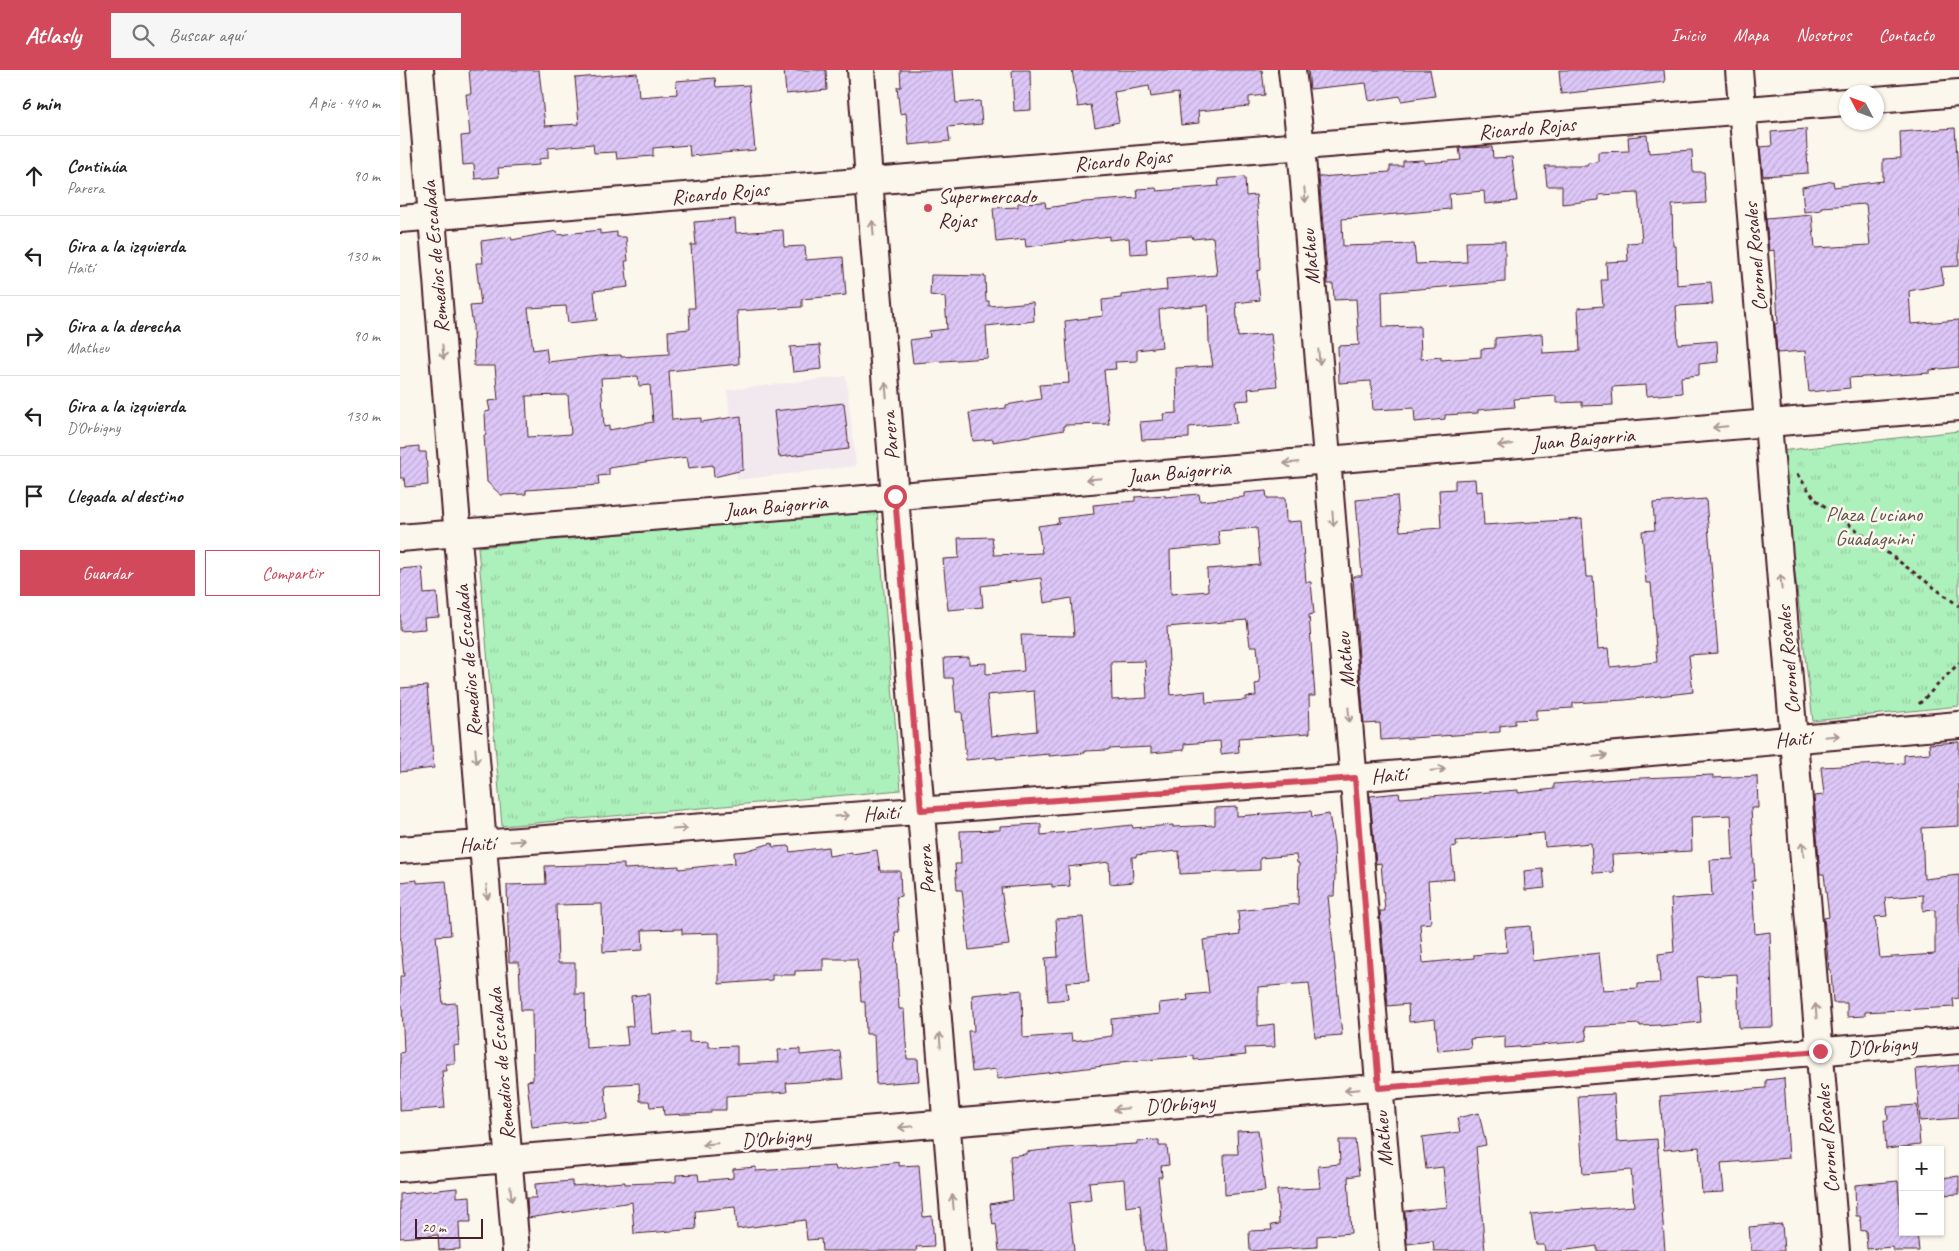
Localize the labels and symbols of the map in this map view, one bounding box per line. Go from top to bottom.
north arrow [1839,85,1884,130]
street label: Ricardo Rojas [1477,111,1579,145]
street label: Ricardo Rojas [1073,143,1175,177]
street label: Ricardo Rojas [670,176,772,210]
street label: Remedios de Escalada [415,178,455,334]
place label: Supermercado Rojas [938,183,1039,233]
one-way arrow [1300,186,1310,202]
street label: Coronel Rosales [1737,200,1773,312]
marker: Supermercado Rojas [922,202,934,214]
one-way arrow [868,221,877,237]
street label: Matheu [1295,227,1325,286]
one-way arrow [438,344,448,360]
one-way arrow [1314,348,1323,364]
one-way arrow [881,382,891,398]
street label: Parera [875,408,905,461]
street label: Juan Baigorria [1530,421,1637,457]
one-way arrow [1712,422,1728,432]
one-way arrow [1498,440,1514,450]
street label: Juan Baigorria [1126,454,1233,490]
one-way arrow [1283,458,1299,468]
one-way arrow [1087,474,1103,484]
route start [884,485,907,508]
street label: Juan Baigorria [723,488,830,524]
park label: Plaza Luciano Guadagnini [1826,501,1924,551]
one-way arrow [1328,510,1337,526]
one-way arrow [1776,574,1786,590]
street label: Remedios de Escalada [448,582,488,738]
street label: Coronel Rosales [1770,603,1806,715]
street label: Matheu [1330,630,1360,689]
one-way arrow [1345,707,1354,723]
street label: Haití [1774,724,1816,754]
one-way arrow [1823,731,1839,741]
one-way arrow [471,748,480,764]
one-way arrow [1592,752,1608,761]
street label: Haití [1370,760,1412,790]
one-way arrow [1430,766,1446,775]
street label: Haití [862,798,904,827]
one-way arrow [834,812,850,821]
one-way arrow [672,824,688,833]
street label: Haití [458,829,500,858]
one-way arrow [510,836,526,846]
one-way arrow [1798,841,1808,857]
street label: Parera [911,842,941,895]
one-way arrow [482,884,491,900]
street label: Remedios de Escalada [481,985,521,1141]
one-way arrow [1812,1003,1821,1019]
street label: D'Orbigny [1846,1030,1920,1062]
one-way arrow [935,1033,945,1049]
route end [1809,1040,1832,1063]
street label: Coronel Rosales [1809,1082,1845,1194]
one-way arrow [1345,1085,1361,1095]
street label: D'Orbigny [1144,1088,1218,1120]
one-way arrow [1113,1105,1129,1114]
street label: Matheu [1368,1109,1398,1168]
street label: D'Orbigny [740,1122,814,1154]
one-way arrow [899,1123,915,1132]
one-way arrow [702,1139,718,1148]
one-way arrow [506,1186,516,1202]
one-way arrow [949,1195,958,1211]
scale bar [415,1216,482,1239]

